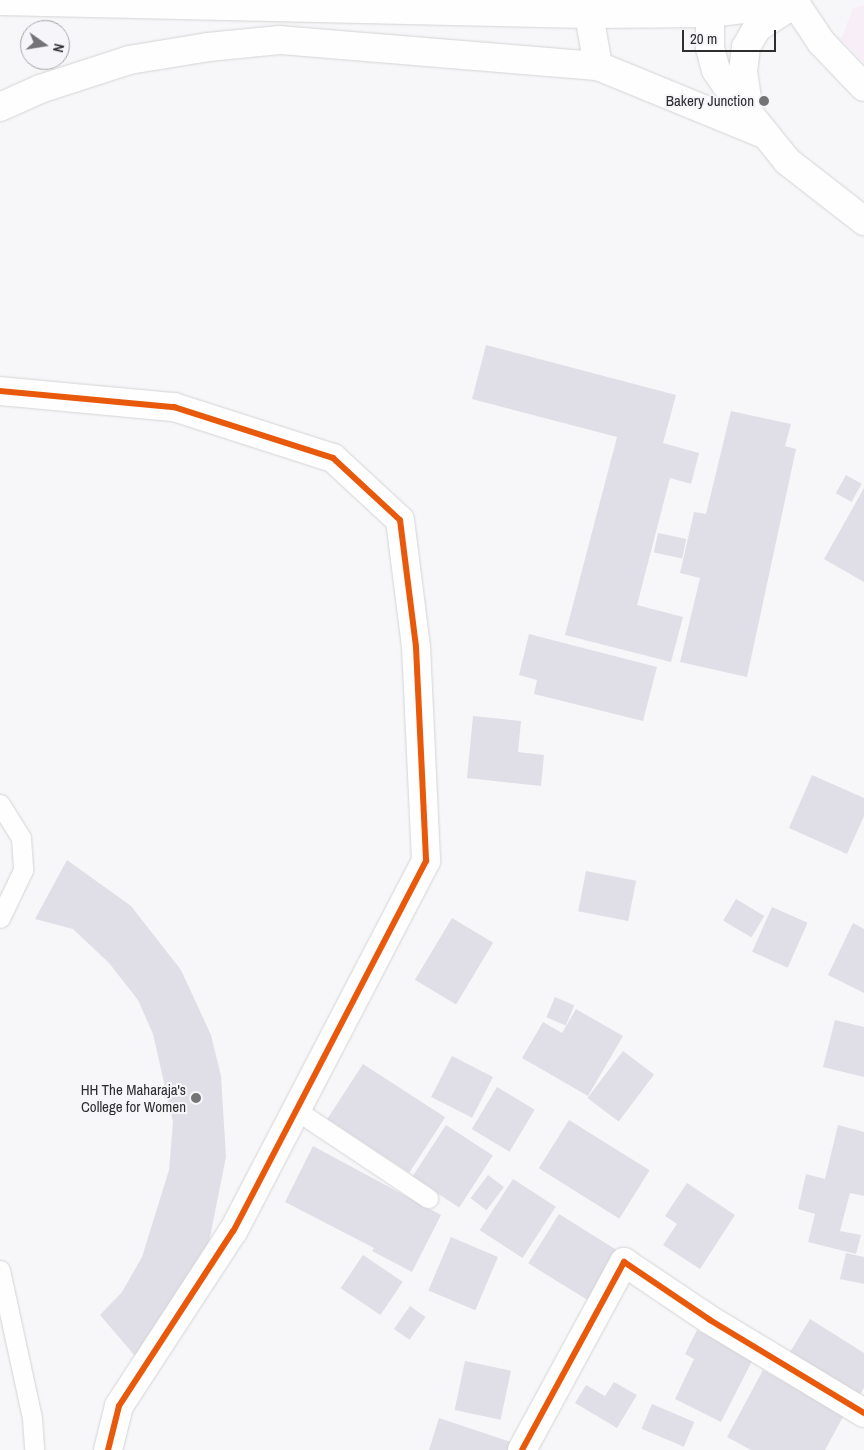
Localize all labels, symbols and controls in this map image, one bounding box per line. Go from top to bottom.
north arrow [20,20,70,70]
scale bar [684,20,778,52]
text: 20 m [690,28,717,49]
text: N [49,42,68,54]
place label: Bakery Junction [666,92,754,110]
marker: Bakery Junction [758,95,770,107]
place label: HH The Maharaja's College for Women [80,1080,186,1115]
marker: HH The Maharaja's College for Women [190,1092,202,1104]

